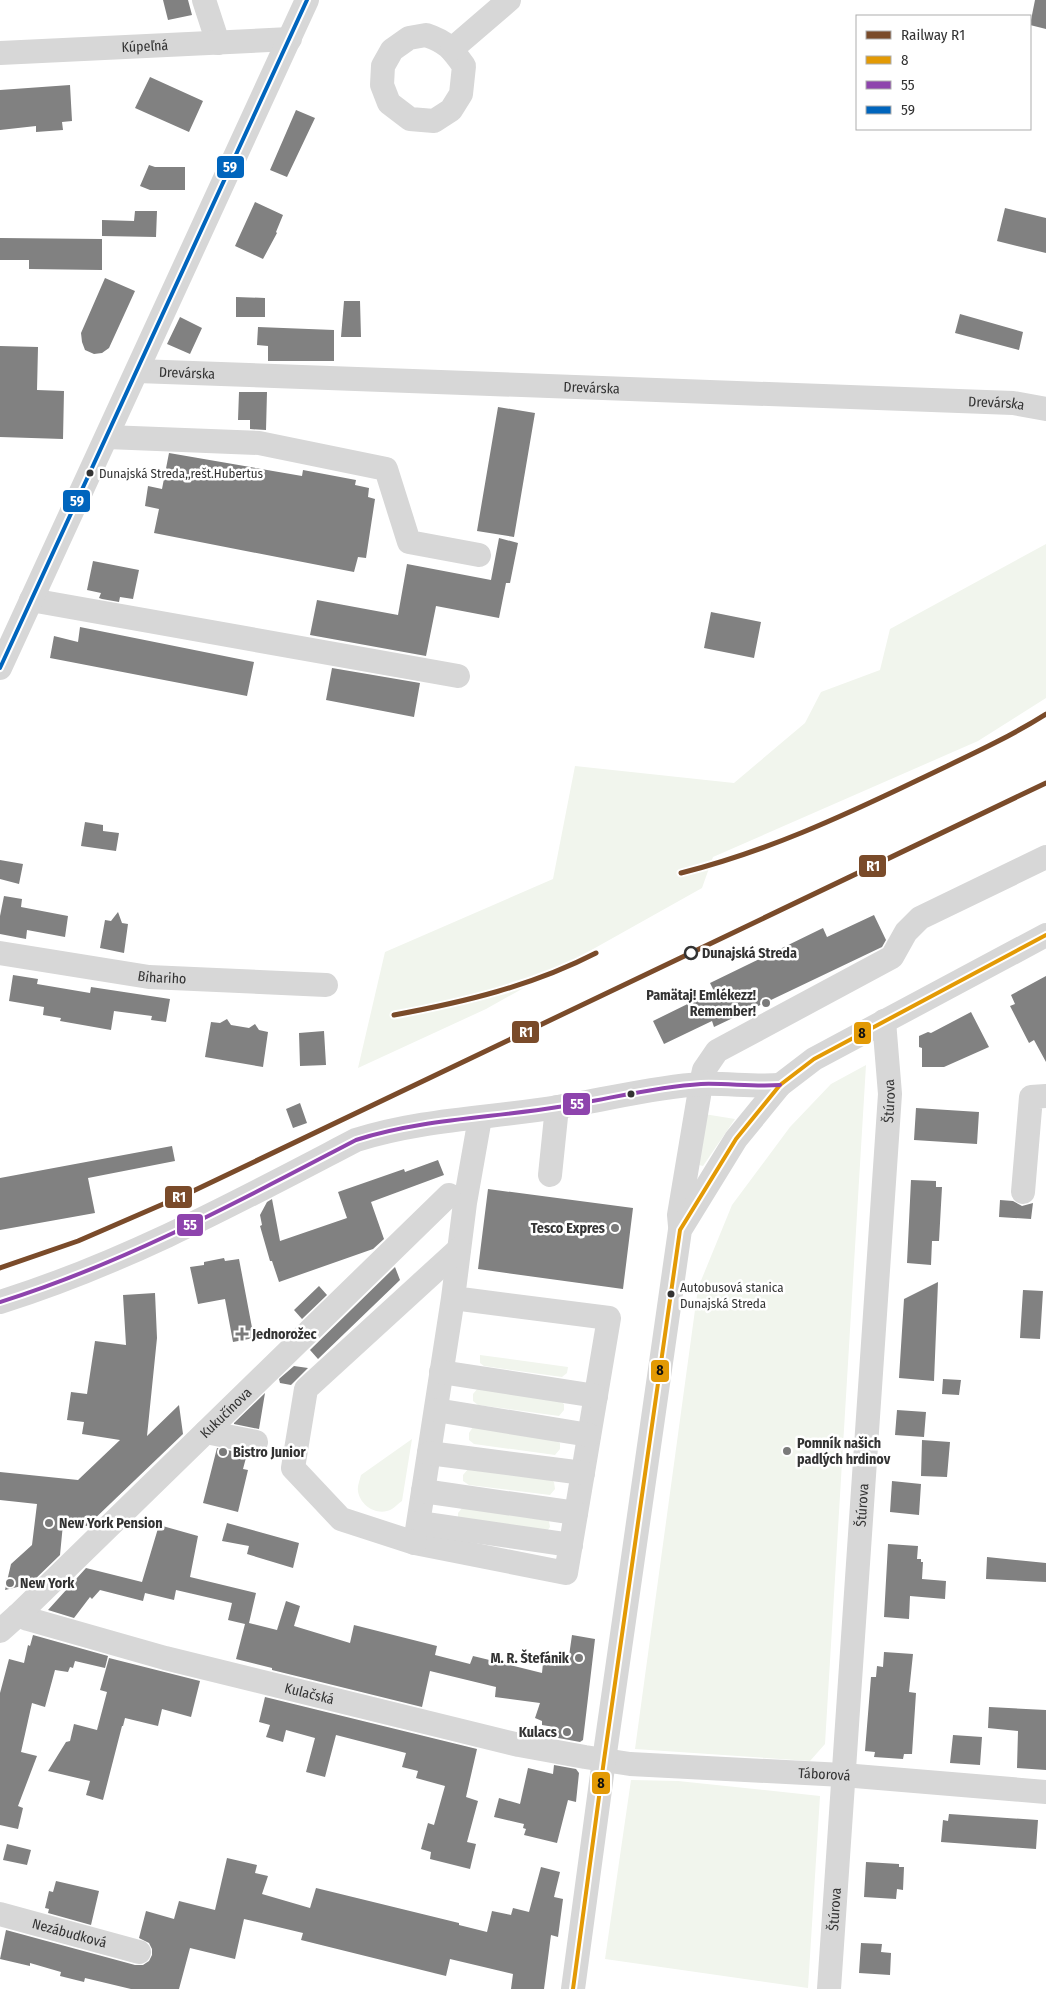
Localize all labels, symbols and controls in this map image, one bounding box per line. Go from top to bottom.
legend [856,15,1031,130]
text: Railway R1 [901,26,965,44]
street label: Kúpeľná [121,37,169,56]
text: 8 [901,51,909,69]
text: 55 [901,76,915,94]
text: 59 [901,101,915,119]
line badge: 59 [216,155,245,179]
text: 59 [223,159,237,176]
street label: Drevárska [158,364,216,383]
street label: Drevárska [563,379,620,398]
street label: Drevárska [968,393,1026,414]
place label: Dunajská Streda,,rešt.Hubertus [99,466,263,481]
marker: Dunajská Streda,,rešt.Hubertus [85,468,95,478]
line badge: 59 [62,489,91,513]
text: 59 [70,493,84,510]
line badge: R1 [858,854,887,878]
text: R1 [866,858,880,875]
place label: Dunajská Streda [702,945,797,962]
marker: Dunajská Streda [684,946,698,960]
street label: Bihariho [136,967,187,988]
place label: Pamätaj! Emlékezz! Remember! [646,987,756,1020]
marker: Pamätaj! Emlékezz! Remember! [760,997,772,1009]
line badge: R1 [511,1020,540,1044]
line badge: 8 [853,1021,872,1045]
text: R1 [519,1024,533,1041]
text: 8 [858,1025,866,1042]
street label: Štúrova [879,1078,899,1123]
unlabelled marker [626,1089,636,1099]
line badge: 55 [562,1092,591,1116]
text: 55 [570,1096,584,1113]
line badge: R1 [164,1185,193,1209]
text: R1 [172,1189,186,1206]
line badge: 55 [176,1213,204,1237]
text: 55 [183,1217,197,1234]
place label: Tesco Expres [531,1220,605,1237]
marker: Tesco Expres [609,1222,621,1234]
place label: Autobusová stanica Dunajská Streda [680,1280,784,1311]
marker: Autobusová stanica Dunajská Streda [666,1289,676,1299]
place label: Jednorožec [251,1326,318,1343]
marker: Jednorožec [236,1328,248,1340]
line badge: 8 [650,1359,670,1383]
text: 8 [656,1362,664,1379]
street label: Kukučínova [197,1384,255,1442]
place label: Pomník našich padlých hrdinov [797,1435,891,1468]
place label: Bistro Junior [233,1444,306,1461]
marker: Pomník našich padlých hrdinov [781,1445,793,1457]
marker: Bistro Junior [217,1446,229,1458]
street label: Štúrova [852,1483,872,1527]
place label: New York Pension [59,1515,163,1532]
marker: New York Pension [43,1517,55,1529]
place label: New York [20,1575,75,1592]
marker: New York [4,1577,16,1589]
place label: M. R. Štefánik [490,1649,570,1667]
marker: M. R. Štefánik [573,1652,585,1664]
street label: Kulačská [283,1680,336,1708]
place label: Kulacs [519,1724,557,1741]
marker: Kulacs [561,1726,573,1738]
street label: Táborová [798,1765,851,1785]
line badge: 8 [591,1771,611,1795]
text: 8 [597,1775,605,1792]
street label: Štúrova [824,1887,845,1932]
street label: Nezábudková [30,1915,109,1952]

